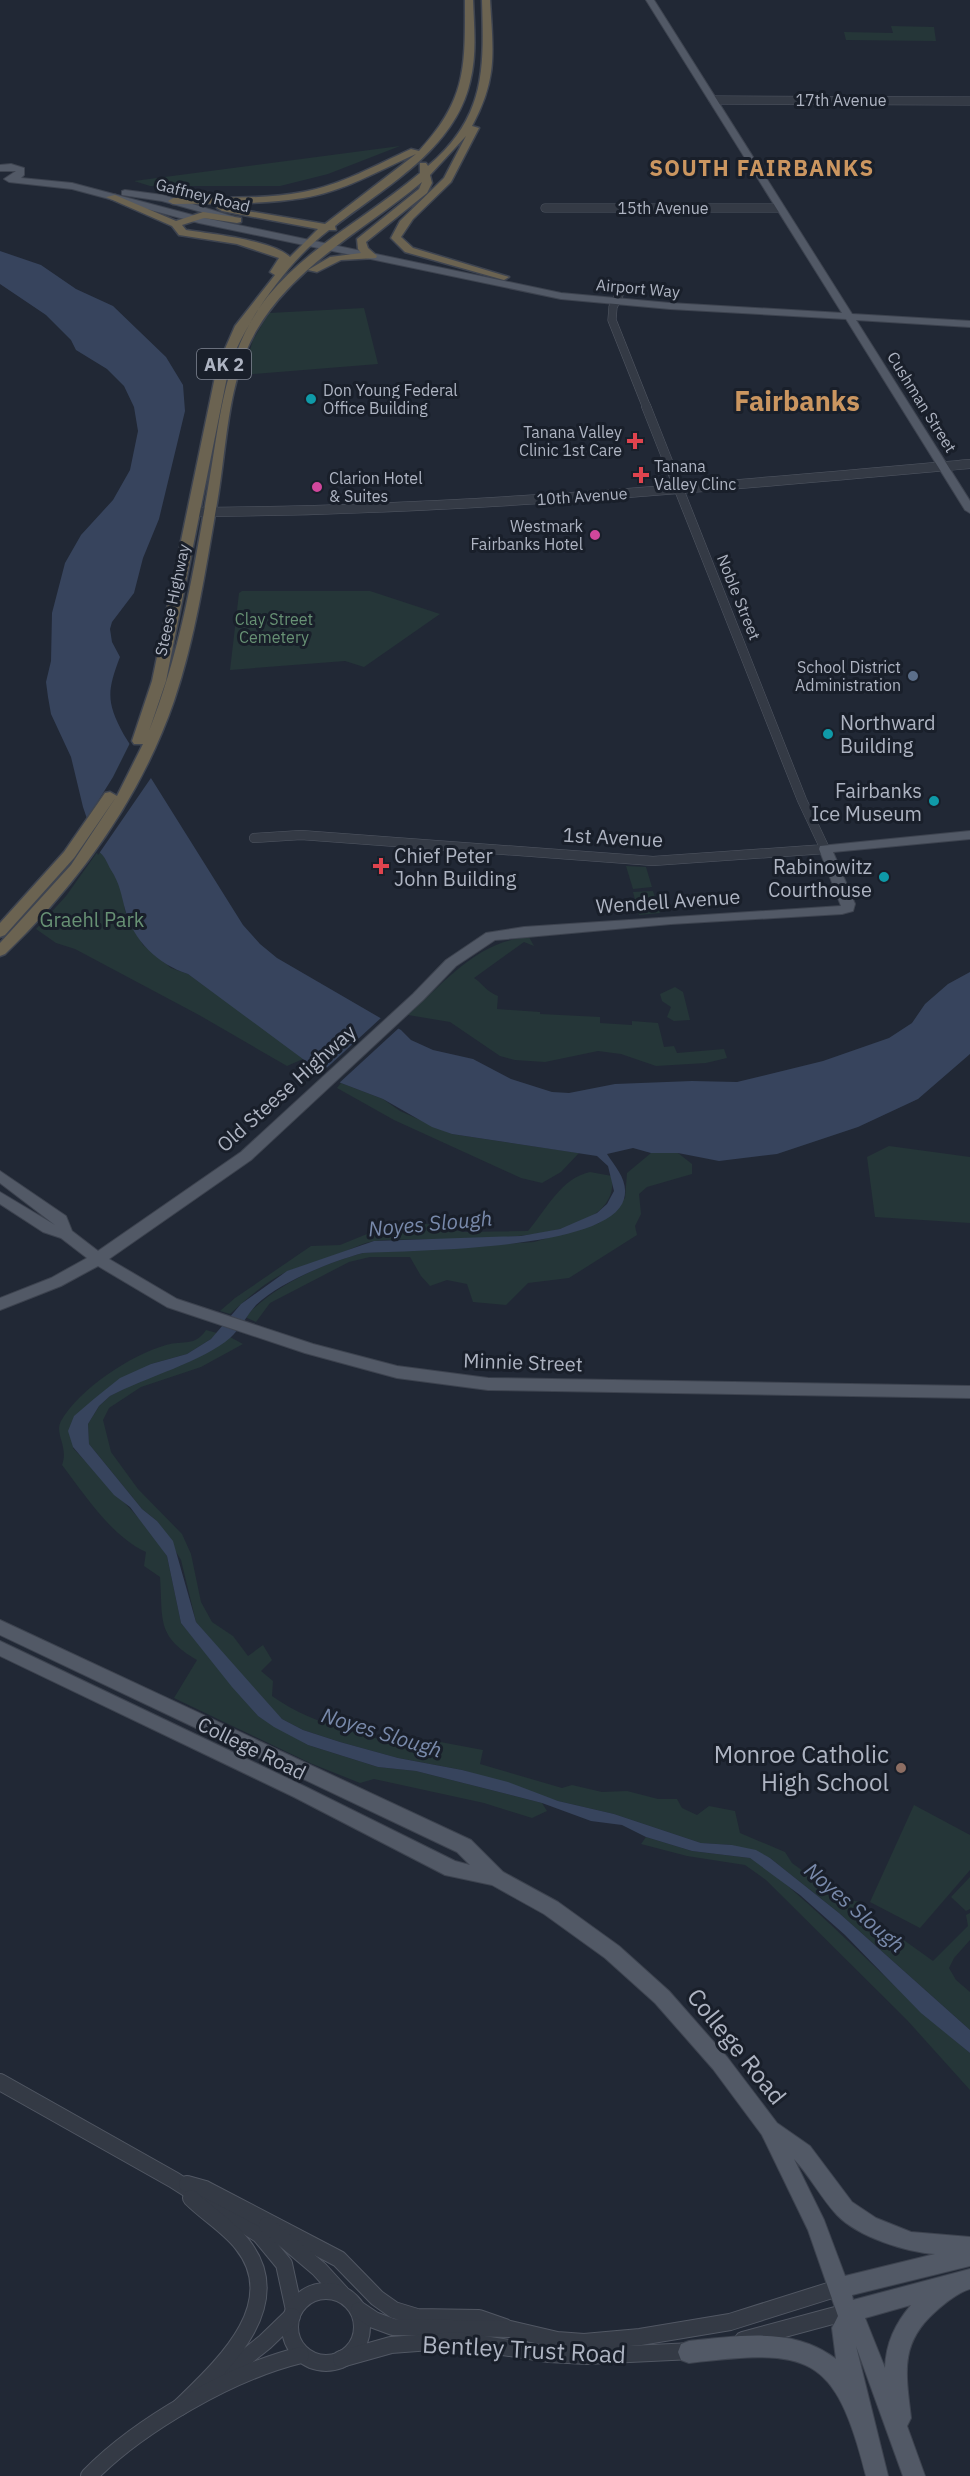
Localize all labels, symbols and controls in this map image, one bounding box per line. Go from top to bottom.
street label: 17th Avenue [795,90,887,110]
district label: SOUTH FAIRBANKS [649,153,875,182]
street label: Gaffney Road [154,174,252,216]
street label: 15th Avenue [617,198,709,218]
street label: Airport Way [595,274,681,302]
street label: Cushman Street [883,348,961,456]
road number: AK 2 [197,349,251,379]
place label: Don Young Federal Office Building [323,380,458,418]
district label: Fairbanks [734,383,860,418]
marker: Don Young Federal Office Building [304,392,318,406]
place label: Tanana Valley Clinic 1st Care [519,422,622,460]
marker: Tanana Valley Clinic 1st Care [626,432,644,450]
place label: Tanana Valley Clinc [654,456,736,494]
marker: Tanana Valley Clinc [632,466,650,484]
place label: Clarion Hotel & Suites [329,468,423,506]
marker: Clarion Hotel & Suites [310,480,324,494]
street label: 10th Avenue [536,483,628,509]
place label: Westmark Fairbanks Hotel [471,516,584,554]
marker: Westmark Fairbanks Hotel [588,528,602,542]
street label: Steese Highway [150,542,194,658]
street label: Noble Street [713,551,765,643]
park label: Clay Street Cemetery [235,609,313,647]
place label: School District Administration [795,657,901,695]
marker: School District Administration [906,669,920,683]
place label: Northward Building [840,709,936,759]
marker: Northward Building [821,727,835,741]
place label: Fairbanks Ice Museum [811,777,922,827]
marker: Fairbanks Ice Museum [927,794,941,808]
street label: 1st Avenue [562,821,664,853]
place label: Chief Peter John Building [394,842,517,892]
place label: Rabinowitz Courthouse [768,853,872,903]
marker: Chief Peter John Building [372,857,390,875]
marker: Rabinowitz Courthouse [877,870,891,884]
street label: Wendell Avenue [595,882,741,920]
park label: Graehl Park [40,906,145,933]
street label: Old Steese Highway [211,1018,361,1158]
water label: Noyes Slough [367,1204,493,1242]
street label: Minnie Street [463,1346,583,1378]
water label: Noyes Slough [318,1700,446,1764]
street label: College Road [193,1710,311,1786]
place label: Monroe Catholic High School [714,1738,889,1798]
marker: Monroe Catholic High School [894,1761,908,1775]
water label: Noyes Slough [799,1856,911,1958]
street label: College Road [680,1981,794,2111]
street label: Bentley Trust Road [421,2328,627,2370]

